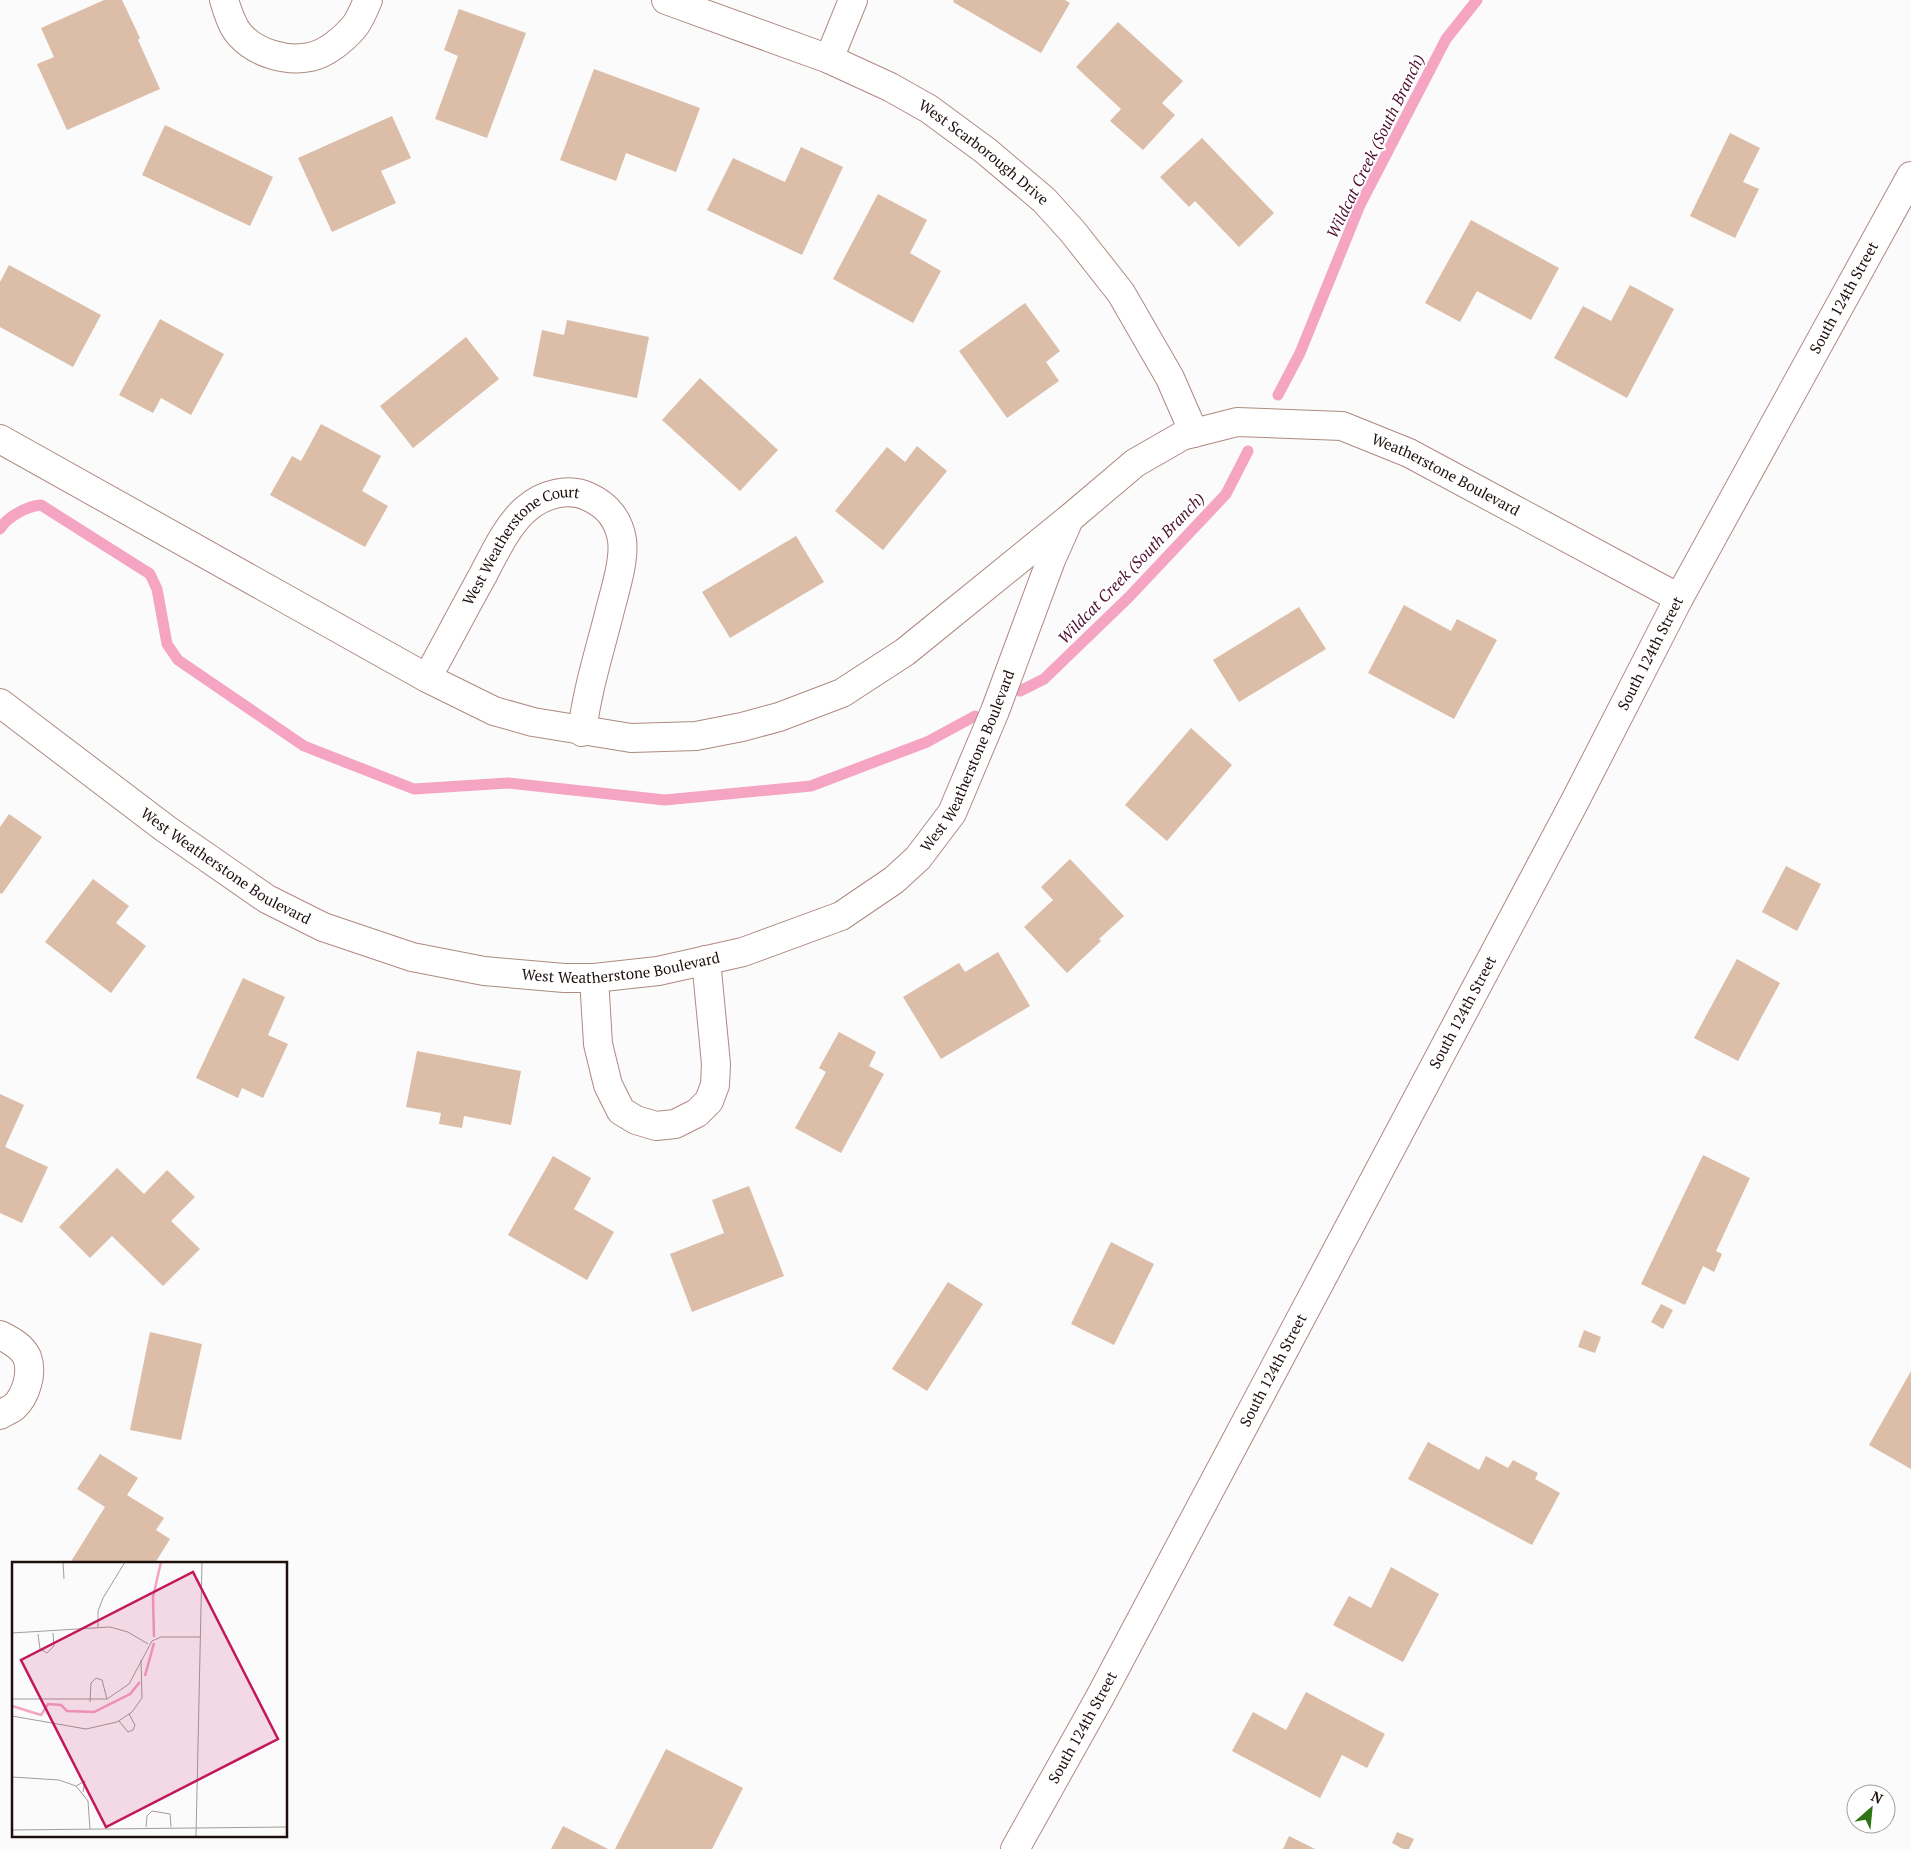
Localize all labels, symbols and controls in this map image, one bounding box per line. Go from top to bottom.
water label: Wildcat Creek (South Branch) [1321,50,1429,242]
street label: West Scarborough Drive [916,94,1053,209]
street label: South 124th Street [1804,237,1882,357]
street label: Weatherstone Boulevard [1369,428,1524,520]
street label: West Weatherstone Court [457,481,582,609]
water label: Wildcat Creek (South Branch) [1053,488,1209,648]
street label: South 124th Street [1612,592,1687,713]
street label: West Weatherstone Boulevard [915,667,1018,855]
street label: West Weatherstone Boulevard [137,802,315,928]
street label: West Weatherstone Boulevard [521,946,722,987]
street label: South 124th Street [1424,952,1500,1072]
street label: South 124th Street [1234,1309,1311,1430]
inset map [12,1562,288,1836]
street label: South 124th Street [1043,1667,1121,1787]
north arrow [1846,1784,1896,1834]
text: N [1868,1786,1887,1808]

